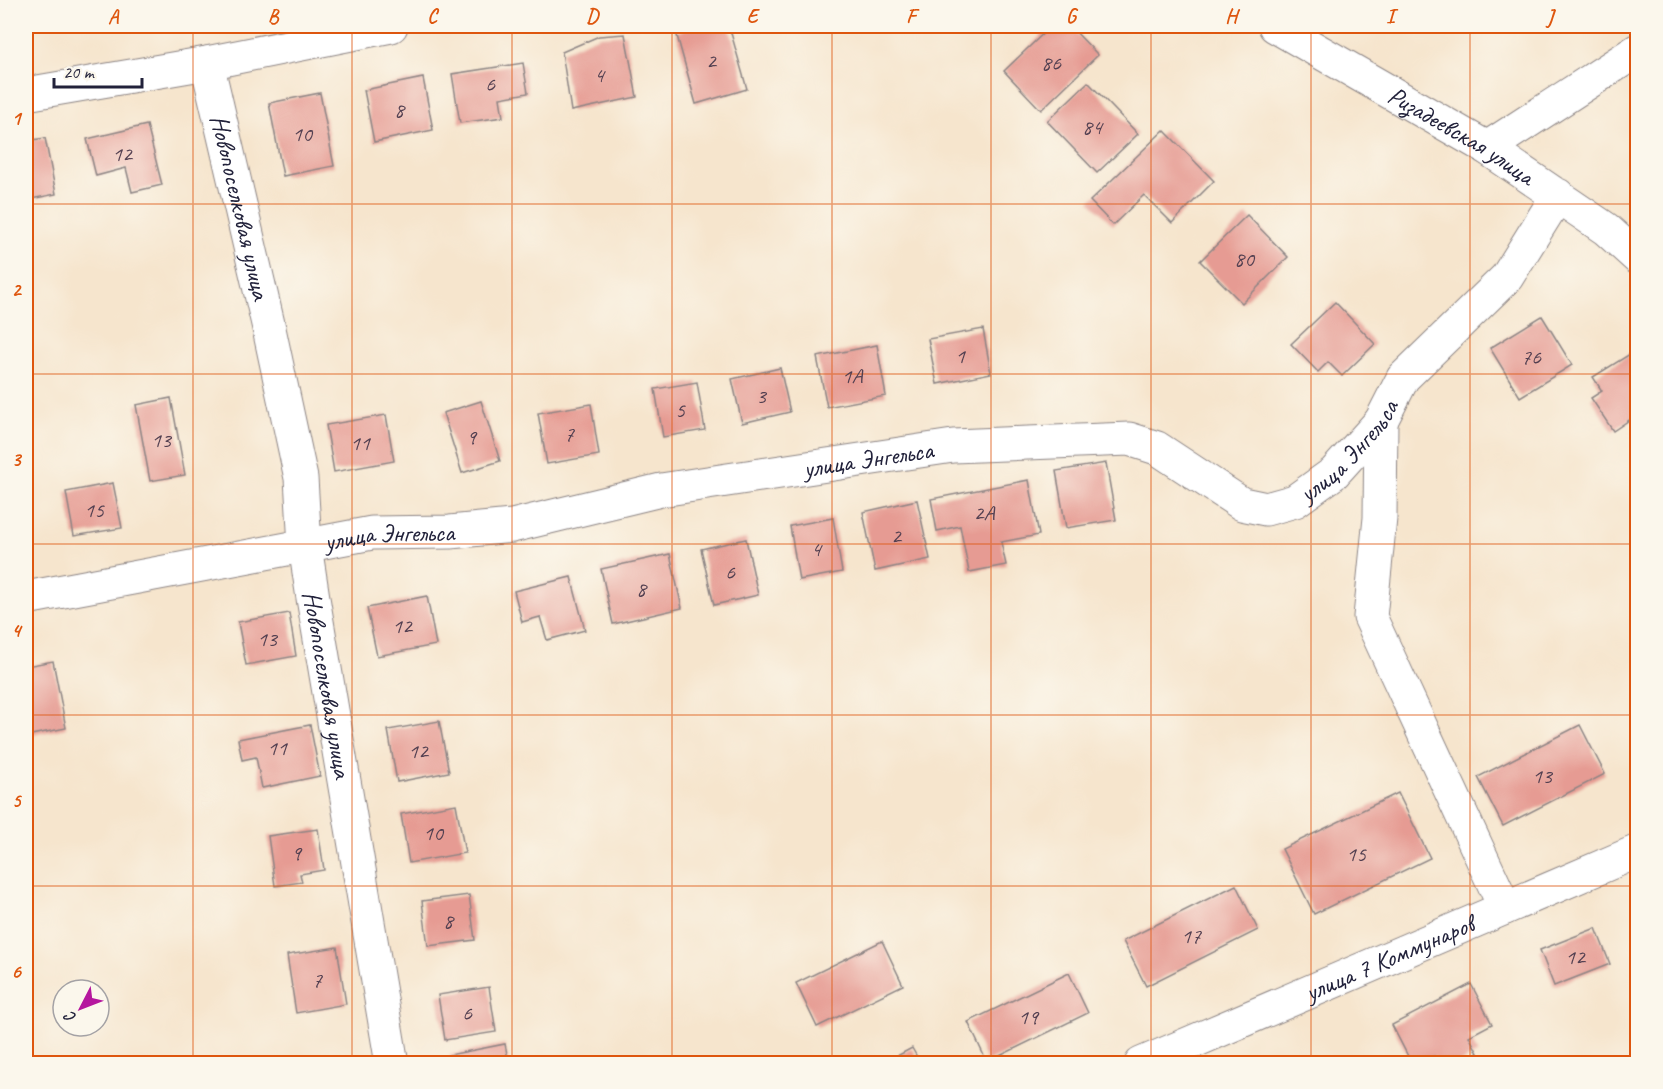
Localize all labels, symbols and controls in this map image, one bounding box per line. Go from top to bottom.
text: A [108,4,120,29]
text: B [268,4,280,29]
text: C [427,4,439,29]
text: D [586,4,600,29]
text: E [747,4,761,29]
text: F [906,4,920,29]
text: G [1066,4,1079,29]
text: H [1225,4,1240,29]
text: I [1386,4,1399,29]
text: J [1545,4,1557,29]
house number: 2 [706,47,718,75]
house number: 86 [1041,49,1062,77]
scale bar [54,51,142,89]
text: 20 m [63,61,96,83]
house number: 4 [594,61,606,89]
house number: 6 [485,70,496,98]
street label: Ризадеевская улица [1382,78,1543,193]
house number: 8 [394,96,406,124]
text: 1 [12,106,23,131]
street label: Новопоселковая улица [203,111,279,304]
house number: 84 [1082,113,1104,141]
house number: 10 [292,120,314,148]
house number: 12 [112,140,134,168]
house number: 80 [1234,245,1256,273]
text: 2 [12,277,23,302]
house number: 1 [955,342,966,370]
house number: 76 [1521,343,1542,371]
house number: 1А [842,362,863,390]
house number: 3 [756,382,768,410]
street label: улица Энгельса [1291,393,1406,510]
house number: 5 [675,396,686,424]
house number: 7 [564,420,575,448]
house number: 9 [466,423,478,451]
house number: 13 [151,426,173,454]
house number: 11 [350,429,371,457]
street label: улица Энгельса [799,433,937,485]
text: 3 [12,447,23,472]
house number: 15 [84,496,105,524]
house number: 2А [974,499,995,527]
street label: улица Энгельса [319,515,456,559]
house number: 2 [891,522,903,550]
house number: 4 [811,535,823,563]
house number: 6 [725,558,736,586]
house number: 8 [636,575,648,603]
street label: Новопоселковая улица [296,589,360,782]
house number: 12 [392,612,414,640]
text: 4 [12,618,24,643]
house number: 13 [257,625,279,653]
house number: 11 [267,734,288,762]
house number: 12 [408,737,430,765]
house number: 13 [1532,762,1554,790]
text: 5 [12,788,23,813]
house number: 10 [423,819,445,847]
house number: 9 [291,839,303,867]
house number: 15 [1346,840,1367,868]
street label: улица 7 Коммунаров [1298,905,1483,1009]
house number: 8 [443,907,455,935]
house number: 17 [1181,922,1202,950]
house number: 12 [1565,943,1587,971]
text: 6 [11,959,22,984]
house number: 7 [312,966,323,994]
north arrow [51,978,111,1038]
house number: 6 [462,999,473,1027]
house number: 19 [1018,1003,1040,1031]
text: С [59,1006,81,1027]

